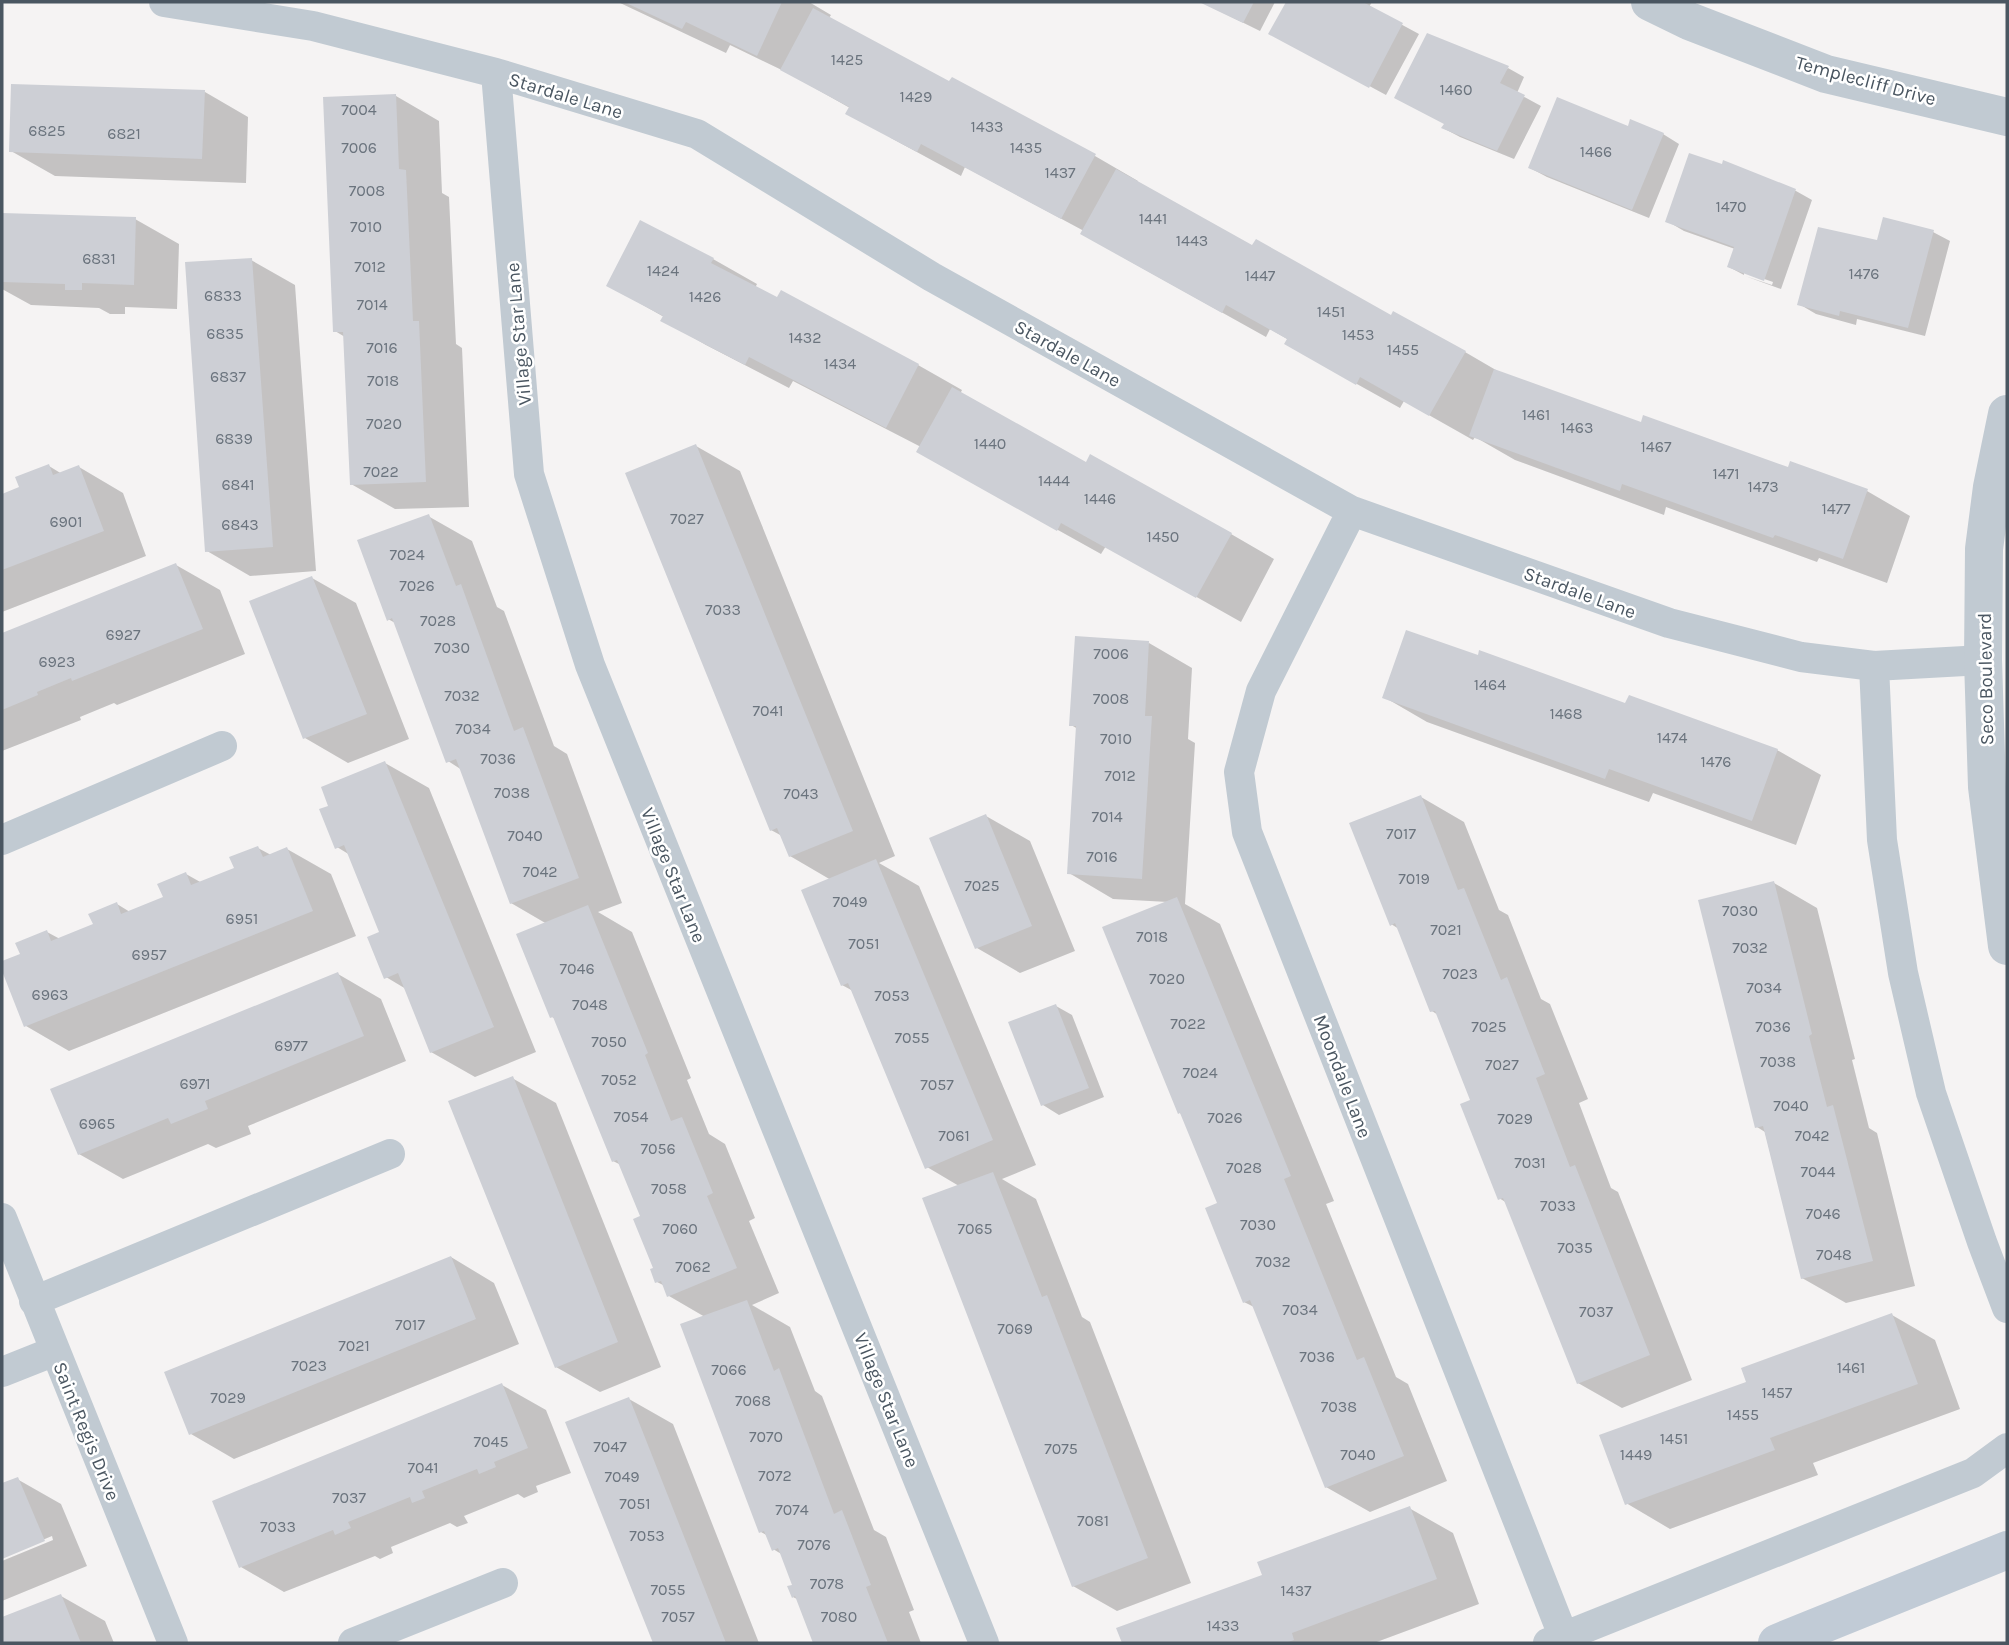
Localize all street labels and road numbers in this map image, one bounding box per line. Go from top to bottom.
street label: Templecliff Drive [1793,52,1938,110]
street label: Stardale Lane [506,68,625,124]
street label: Village Star Lane [502,261,536,406]
street label: Stardale Lane [1011,316,1124,392]
street label: Stardale Lane [1521,562,1639,623]
street label: Seco Boulevard [1974,612,1998,746]
street label: Village Star Lane [636,805,710,946]
street label: Moondale Lane [1308,1012,1376,1141]
street label: Village Star Lane [849,1330,923,1471]
street label: Saint Regis Drive [48,1359,124,1504]

